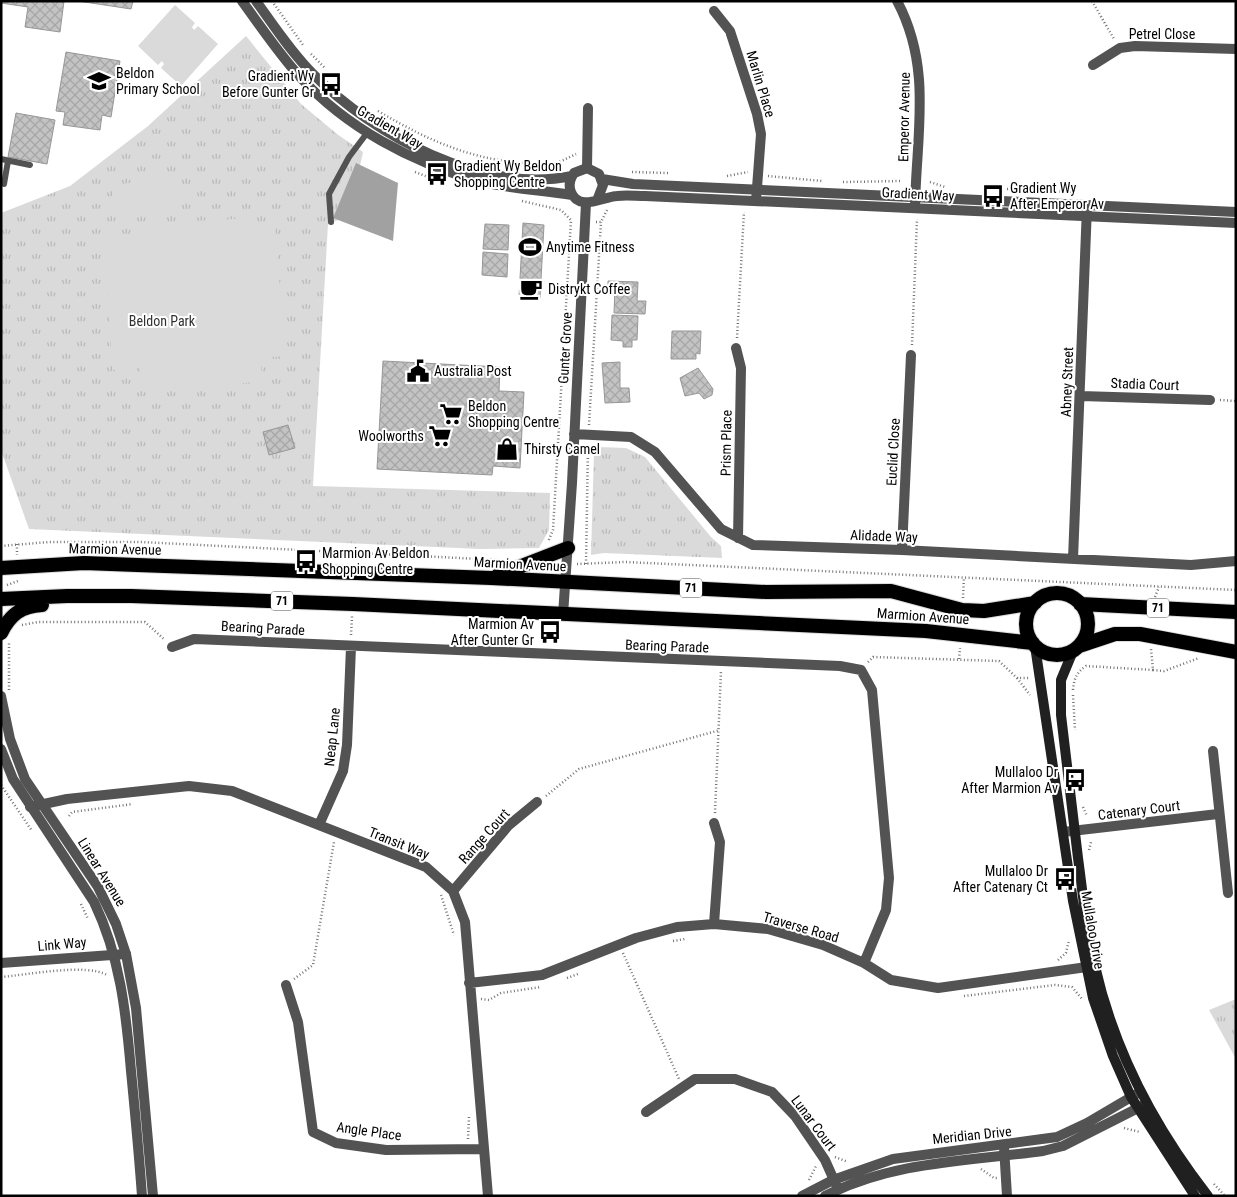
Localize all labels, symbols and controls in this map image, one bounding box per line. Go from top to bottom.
street label: Petrel Close [1129,26,1196,42]
street label: Marlin Place [743,49,779,120]
place label: Beldon Primary School [116,65,200,97]
school or university icon: Beldon Primary School [86,68,112,94]
place label: Gradient Wy Before Gunter Gr [222,68,314,100]
bus stop icon: Gradient Wy Before Gunter Gr [318,71,344,97]
street label: Emperor Avenue [895,71,913,162]
street label: Gradient Way [355,102,426,152]
place label: Gradient Wy Beldon Shopping Centre [454,158,562,190]
bus stop icon: Gradient Wy Beldon Shopping Centre [424,161,450,187]
place label: Gradient Wy After Emperor Av [1010,180,1104,212]
bus stop icon: Gradient Wy After Emperor Av [980,183,1006,209]
street label: Gradient Way [881,184,955,204]
sports icon: Anytime Fitness [517,234,543,260]
place label: Anytime Fitness [546,239,635,255]
cafe icon: Distrykt Coffee [518,276,544,302]
place label: Distrykt Coffee [548,281,631,297]
street label: Gunter Grove [555,311,575,384]
park label: Beldon Park [129,313,196,329]
street label: Abney Street [1058,347,1076,417]
public building icon: Australia Post [405,358,431,384]
place label: Australia Post [434,363,512,379]
street label: Stadia Court [1110,375,1180,393]
place label: Beldon Shopping Centre [468,398,560,430]
supermarket icon: Beldon Shopping Centre [438,401,464,427]
street label: Prism Place [717,409,735,476]
street label: Euclid Close [883,417,903,486]
supermarket icon: Woolworths [427,423,453,449]
place label: Woolworths [358,428,424,444]
shop icon: Thirsty Camel [494,436,520,462]
place label: Thirsty Camel [524,441,600,457]
street label: Alidade Way [850,527,918,545]
street label: Marmion Avenue [69,540,162,558]
place label: Marmion Av Beldon Shopping Centre [322,545,429,577]
bus stop icon: Marmion Av Beldon Shopping Centre [293,548,319,574]
street label: Marmion Avenue [473,554,567,574]
road number: 71 [680,578,702,598]
road number: 71 [271,592,293,610]
road number: 71 [1147,598,1169,618]
street label: Marmion Avenue [876,605,970,627]
place label: Marmion Av After Gunter Gr [451,616,534,648]
street label: Bearing Parade [221,618,306,638]
bus stop icon: Marmion Av After Gunter Gr [537,619,563,645]
street label: Bearing Parade [625,637,710,655]
street label: Neap Lane [321,707,343,767]
place label: Mullaloo Dr After Marmion Av [961,764,1058,796]
bus stop icon: Mullaloo Dr After Marmion Av [1062,767,1088,793]
street label: Catenary Court [1097,797,1181,823]
street label: Range Court [455,805,513,867]
street label: Transit Way [366,824,432,862]
street label: Linear Avenue [75,835,130,910]
place label: Mullaloo Dr After Catenary Ct [953,863,1048,895]
bus stop icon: Mullaloo Dr After Catenary Ct [1052,866,1078,892]
street label: Mullaloo Drive [1078,890,1108,971]
street label: Traverse Road [761,909,841,945]
street label: Link Way [37,934,87,954]
street label: Lunar Court [788,1092,840,1154]
street label: Angle Place [335,1119,403,1144]
street label: Meridian Drive [932,1123,1013,1147]

